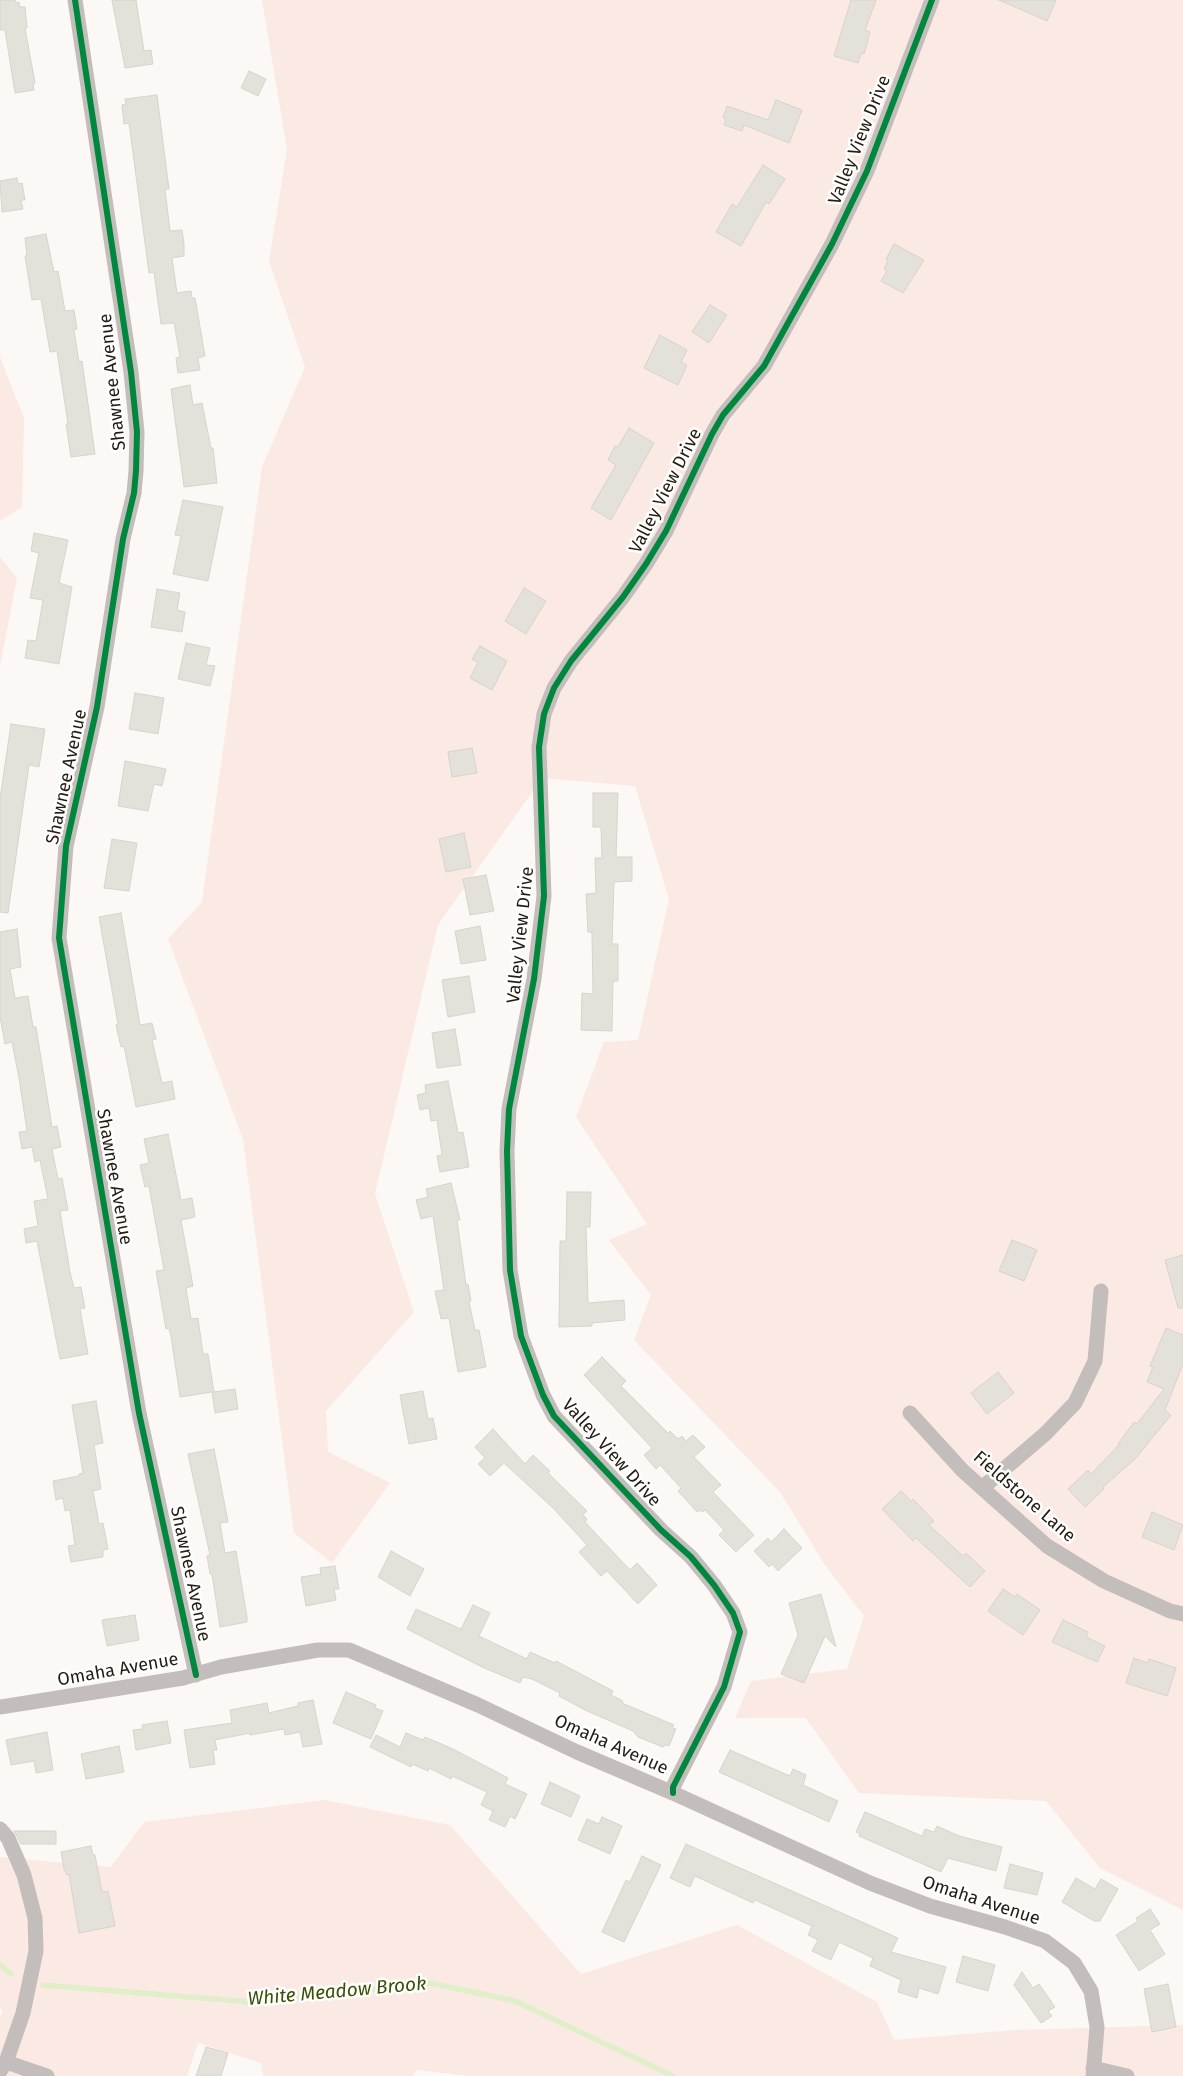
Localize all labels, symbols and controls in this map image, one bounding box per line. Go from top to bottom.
street label: Valley View Drive [824,72,896,208]
street label: Shawnee Avenue [95,312,131,452]
street label: Valley View Drive [625,425,707,557]
street label: Shawnee Avenue [42,707,92,847]
street label: Valley View Drive [503,865,539,1005]
street label: Shawnee Avenue [91,1107,137,1247]
street label: Valley View Drive [557,1395,665,1511]
street label: Fieldstone Lane [969,1447,1079,1547]
street label: Shawnee Avenue [165,1504,215,1644]
street label: Omaha Avenue [56,1649,180,1691]
street label: Omaha Avenue [551,1710,671,1780]
street label: Omaha Avenue [919,1872,1043,1930]
water label: White Meadow Brook [247,1973,427,2011]

